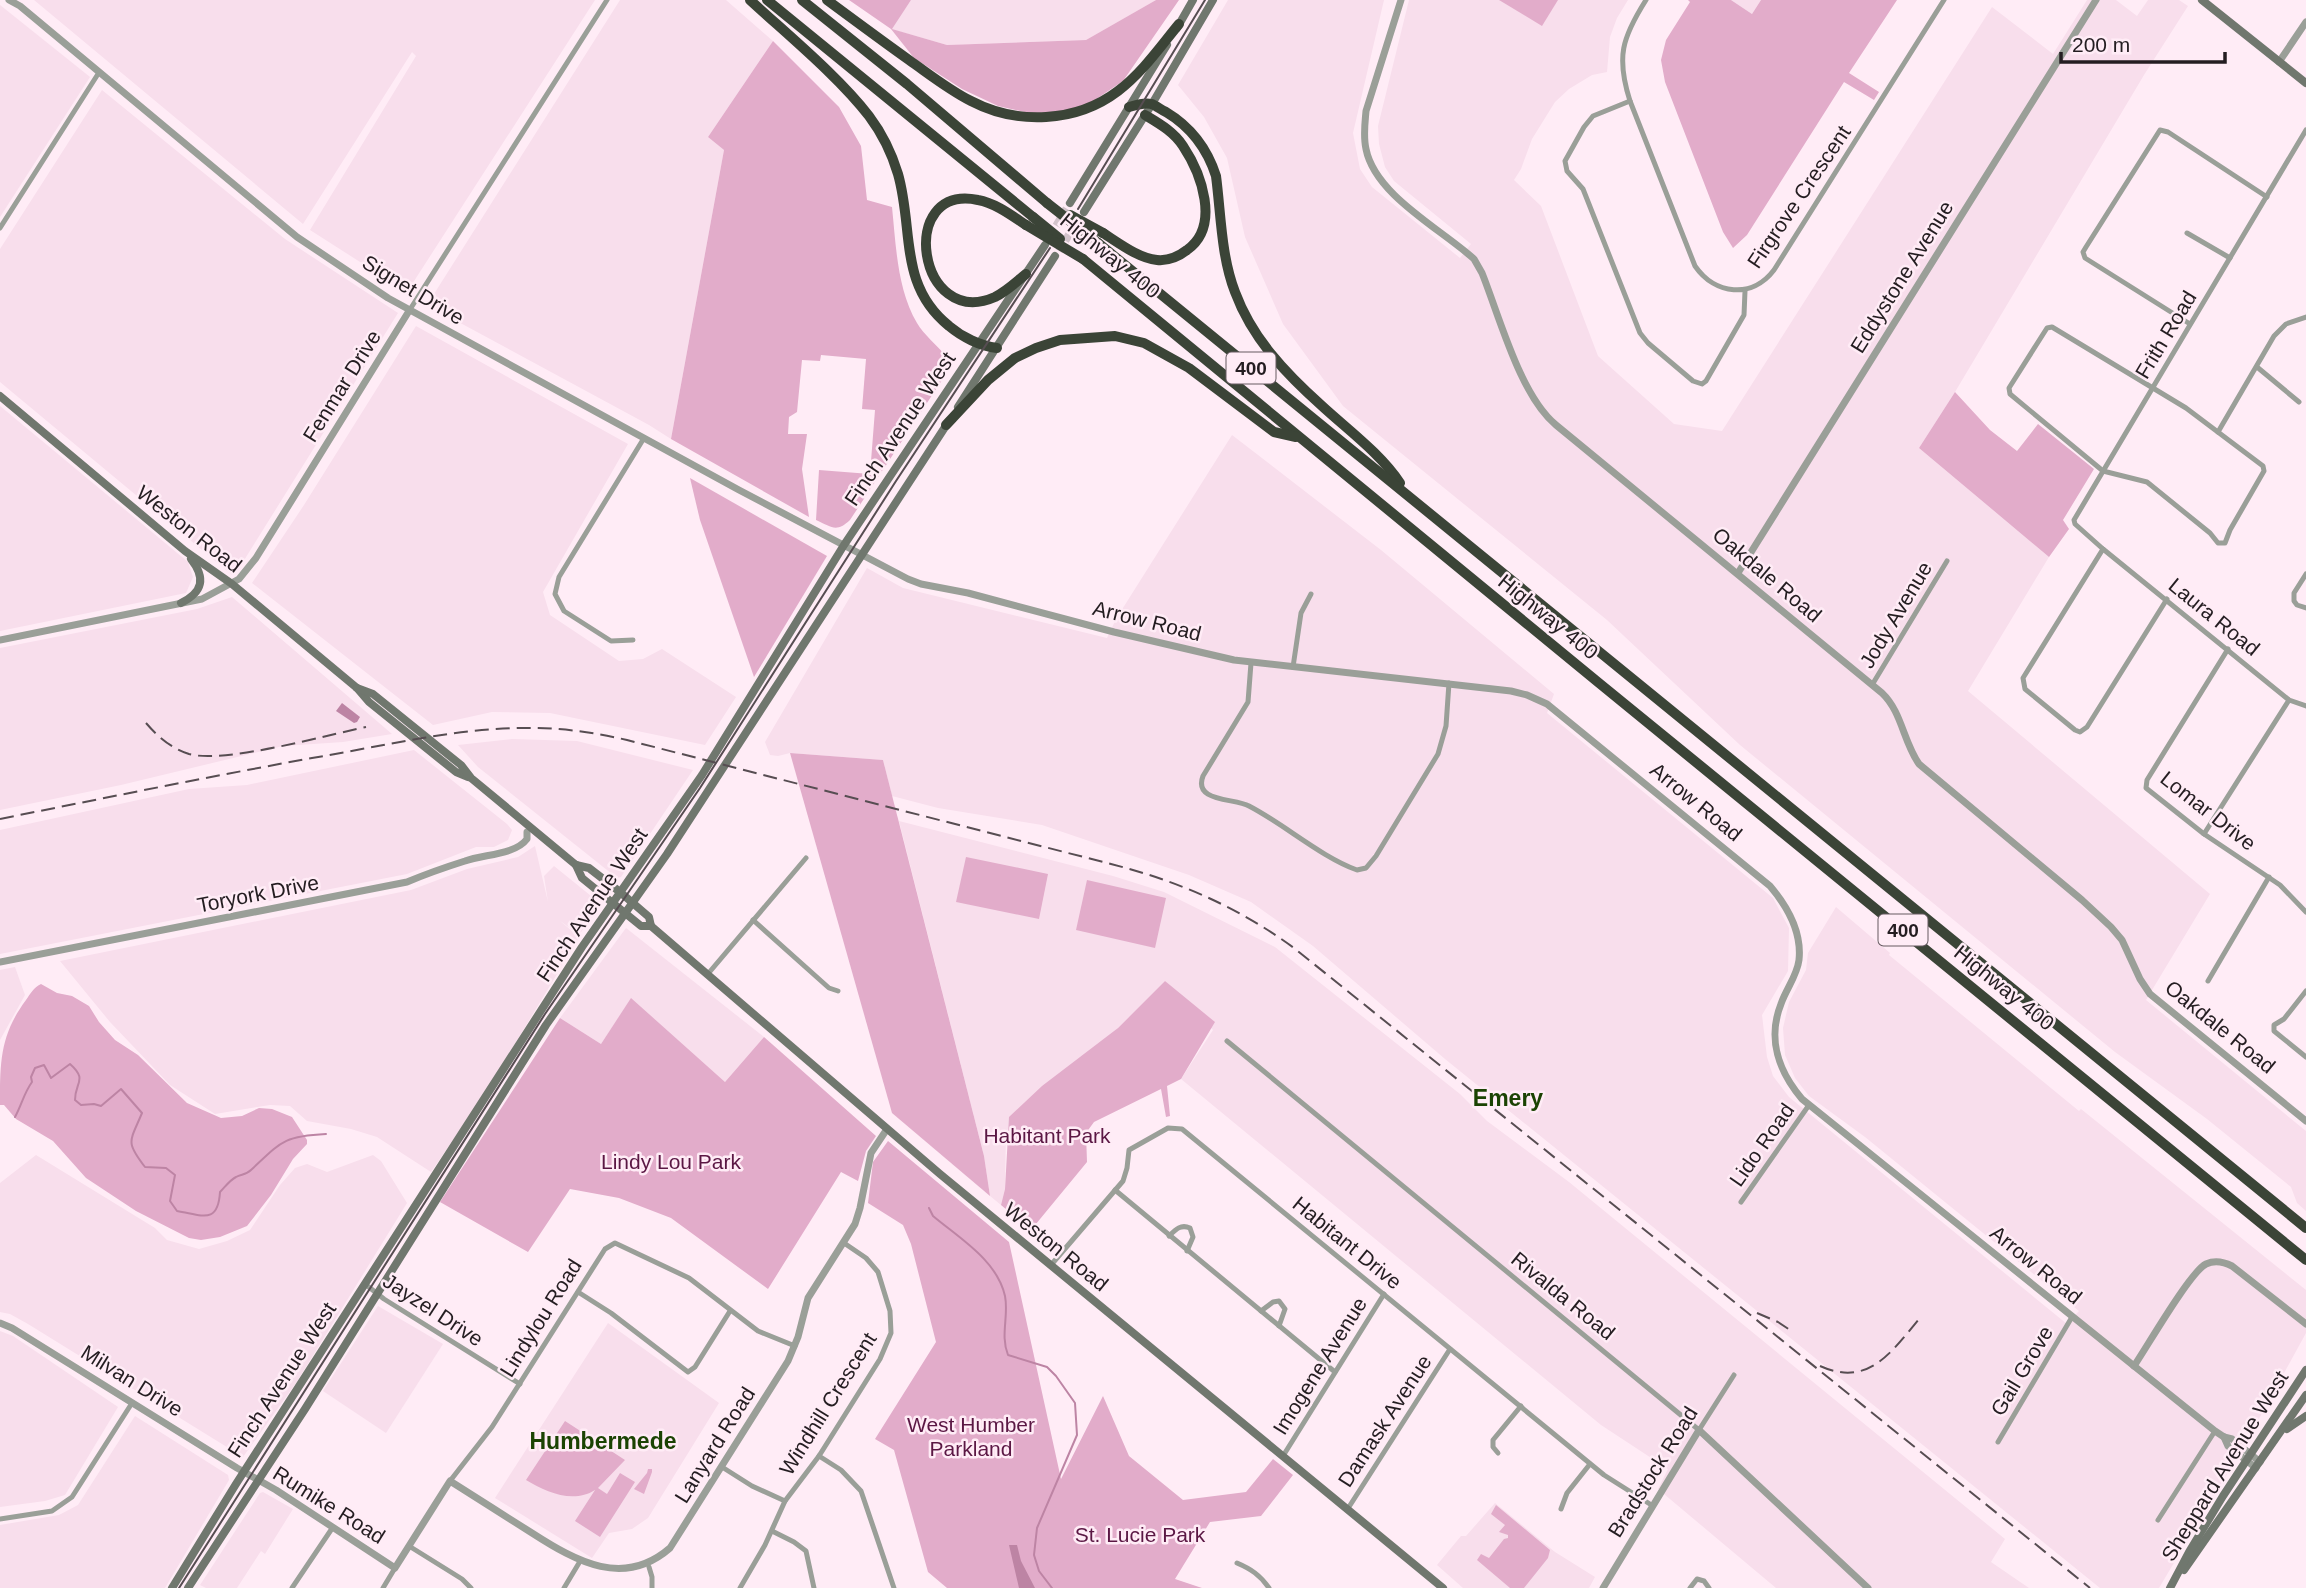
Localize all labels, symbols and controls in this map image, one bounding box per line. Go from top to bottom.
scale bar [2061,21,2226,65]
text: 200 m [2072,33,2130,56]
street label: Firgrove Crescent [1742,121,1855,272]
street label: Eddystone Avenue [1846,197,1958,357]
street label: Highway 400 [1056,208,1165,303]
street label: Signet Drive [358,250,468,329]
street label: Frith Road [2130,287,2201,383]
street label: Fenmar Drive [298,326,385,446]
street label: Finch Avenue West [840,347,960,510]
road number: 400 [1226,352,1276,384]
street label: Weston Road [132,480,246,577]
street label: Oakdale Road [1709,523,1826,627]
street label: Jody Avenue [1855,557,1936,672]
street label: Highway 400 [1494,569,1603,664]
street label: Laura Road [2164,573,2264,660]
street label: Arrow Road [1091,596,1204,645]
street label: Arrow Road [1646,758,1747,845]
street label: Lomar Drive [2156,766,2260,855]
street label: Finch Avenue West [532,823,652,986]
street label: Toryork Drive [195,870,321,917]
road number: 400 [1878,914,1927,946]
street label: Highway 400 [1950,940,2059,1035]
street label: Oakdale Road [2161,975,2280,1078]
district label: Emery [1473,1085,1543,1111]
street label: Lido Road [1725,1099,1798,1191]
park label: Habitant Park [983,1124,1111,1147]
park label: Lindy Lou Park [601,1150,742,1173]
street label: Habitant Drive [1288,1192,1406,1293]
street label: Weston Road [1000,1198,1113,1295]
street label: Arrow Road [1986,1221,2087,1308]
street label: Rivalda Road [1507,1247,1620,1344]
street label: Lindylou Road [495,1255,586,1381]
street label: Jayzel Drive [379,1269,487,1350]
street label: Imogene Avenue [1268,1293,1371,1439]
street label: Finch Avenue West [223,1298,340,1462]
street label: Gail Grove [1986,1322,2057,1420]
street label: Windhill Crescent [775,1328,881,1479]
street label: Milvan Drive [77,1340,187,1421]
street label: Damask Avenue [1333,1350,1436,1491]
street label: Sheppard Avenue West [2157,1366,2293,1565]
street label: Lanyard Road [670,1383,759,1507]
street label: Bradstock Road [1603,1402,1702,1541]
park label: West Humber Parkland [907,1413,1035,1460]
district label: Humbermede [530,1428,676,1454]
street label: Rumike Road [269,1461,389,1548]
park label: St. Lucie Park [1075,1523,1206,1546]

